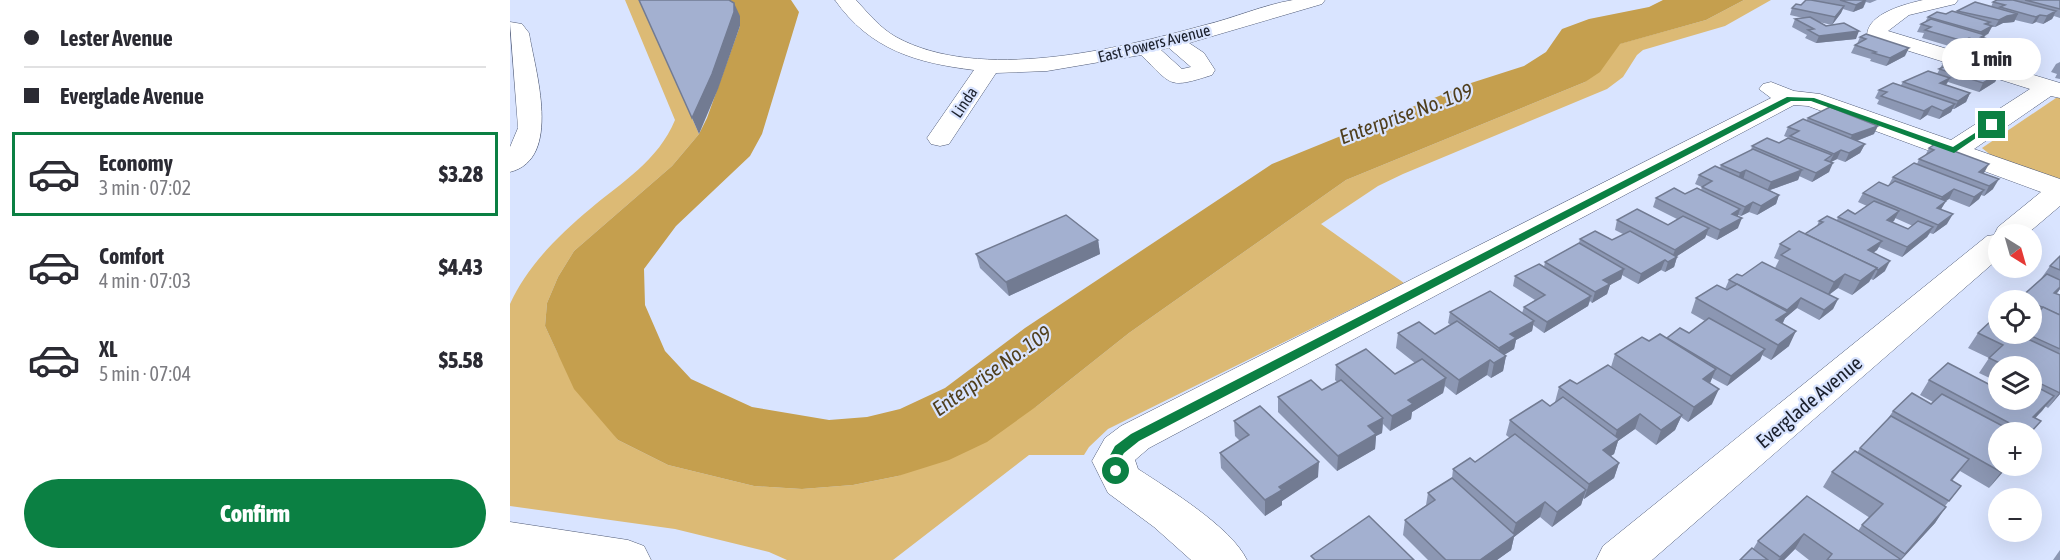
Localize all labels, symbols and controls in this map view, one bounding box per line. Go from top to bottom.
street label: East Powers Avenue [1096,20,1212,66]
text: Lester Avenue [60,25,173,51]
callout: 1 min [1942,38,2042,80]
text: 1 min [1971,47,2012,70]
water label: Enterprise No. 109 [1336,78,1476,148]
text: Everglade Avenue [60,83,204,109]
street label: Linda [947,83,981,121]
route end [1978,111,2005,138]
icon: car [27,147,81,201]
text: Economy [99,150,173,176]
text: $3.28 [439,161,483,187]
text: 3 min · 07:02 [99,176,191,199]
north arrow [1988,224,2042,278]
map controls [1988,224,2042,542]
icon: car [27,240,81,294]
text: Comfort [99,243,164,269]
text: $4.43 [439,254,483,280]
text: 4 min · 07:03 [99,269,191,292]
button: locate [1988,290,2042,344]
water label: Enterprise No. 109 [927,320,1056,420]
icon: car [27,333,81,387]
text: XL [99,336,117,362]
text: $5.58 [439,347,483,373]
street label: Everglade Avenue [1751,351,1866,452]
button: layers [1988,356,2042,410]
text: 5 min · 07:04 [99,362,191,385]
button: + [1988,422,2042,476]
route start [1102,457,1129,484]
button: Confirm [24,479,486,548]
button: − [1988,488,2042,542]

